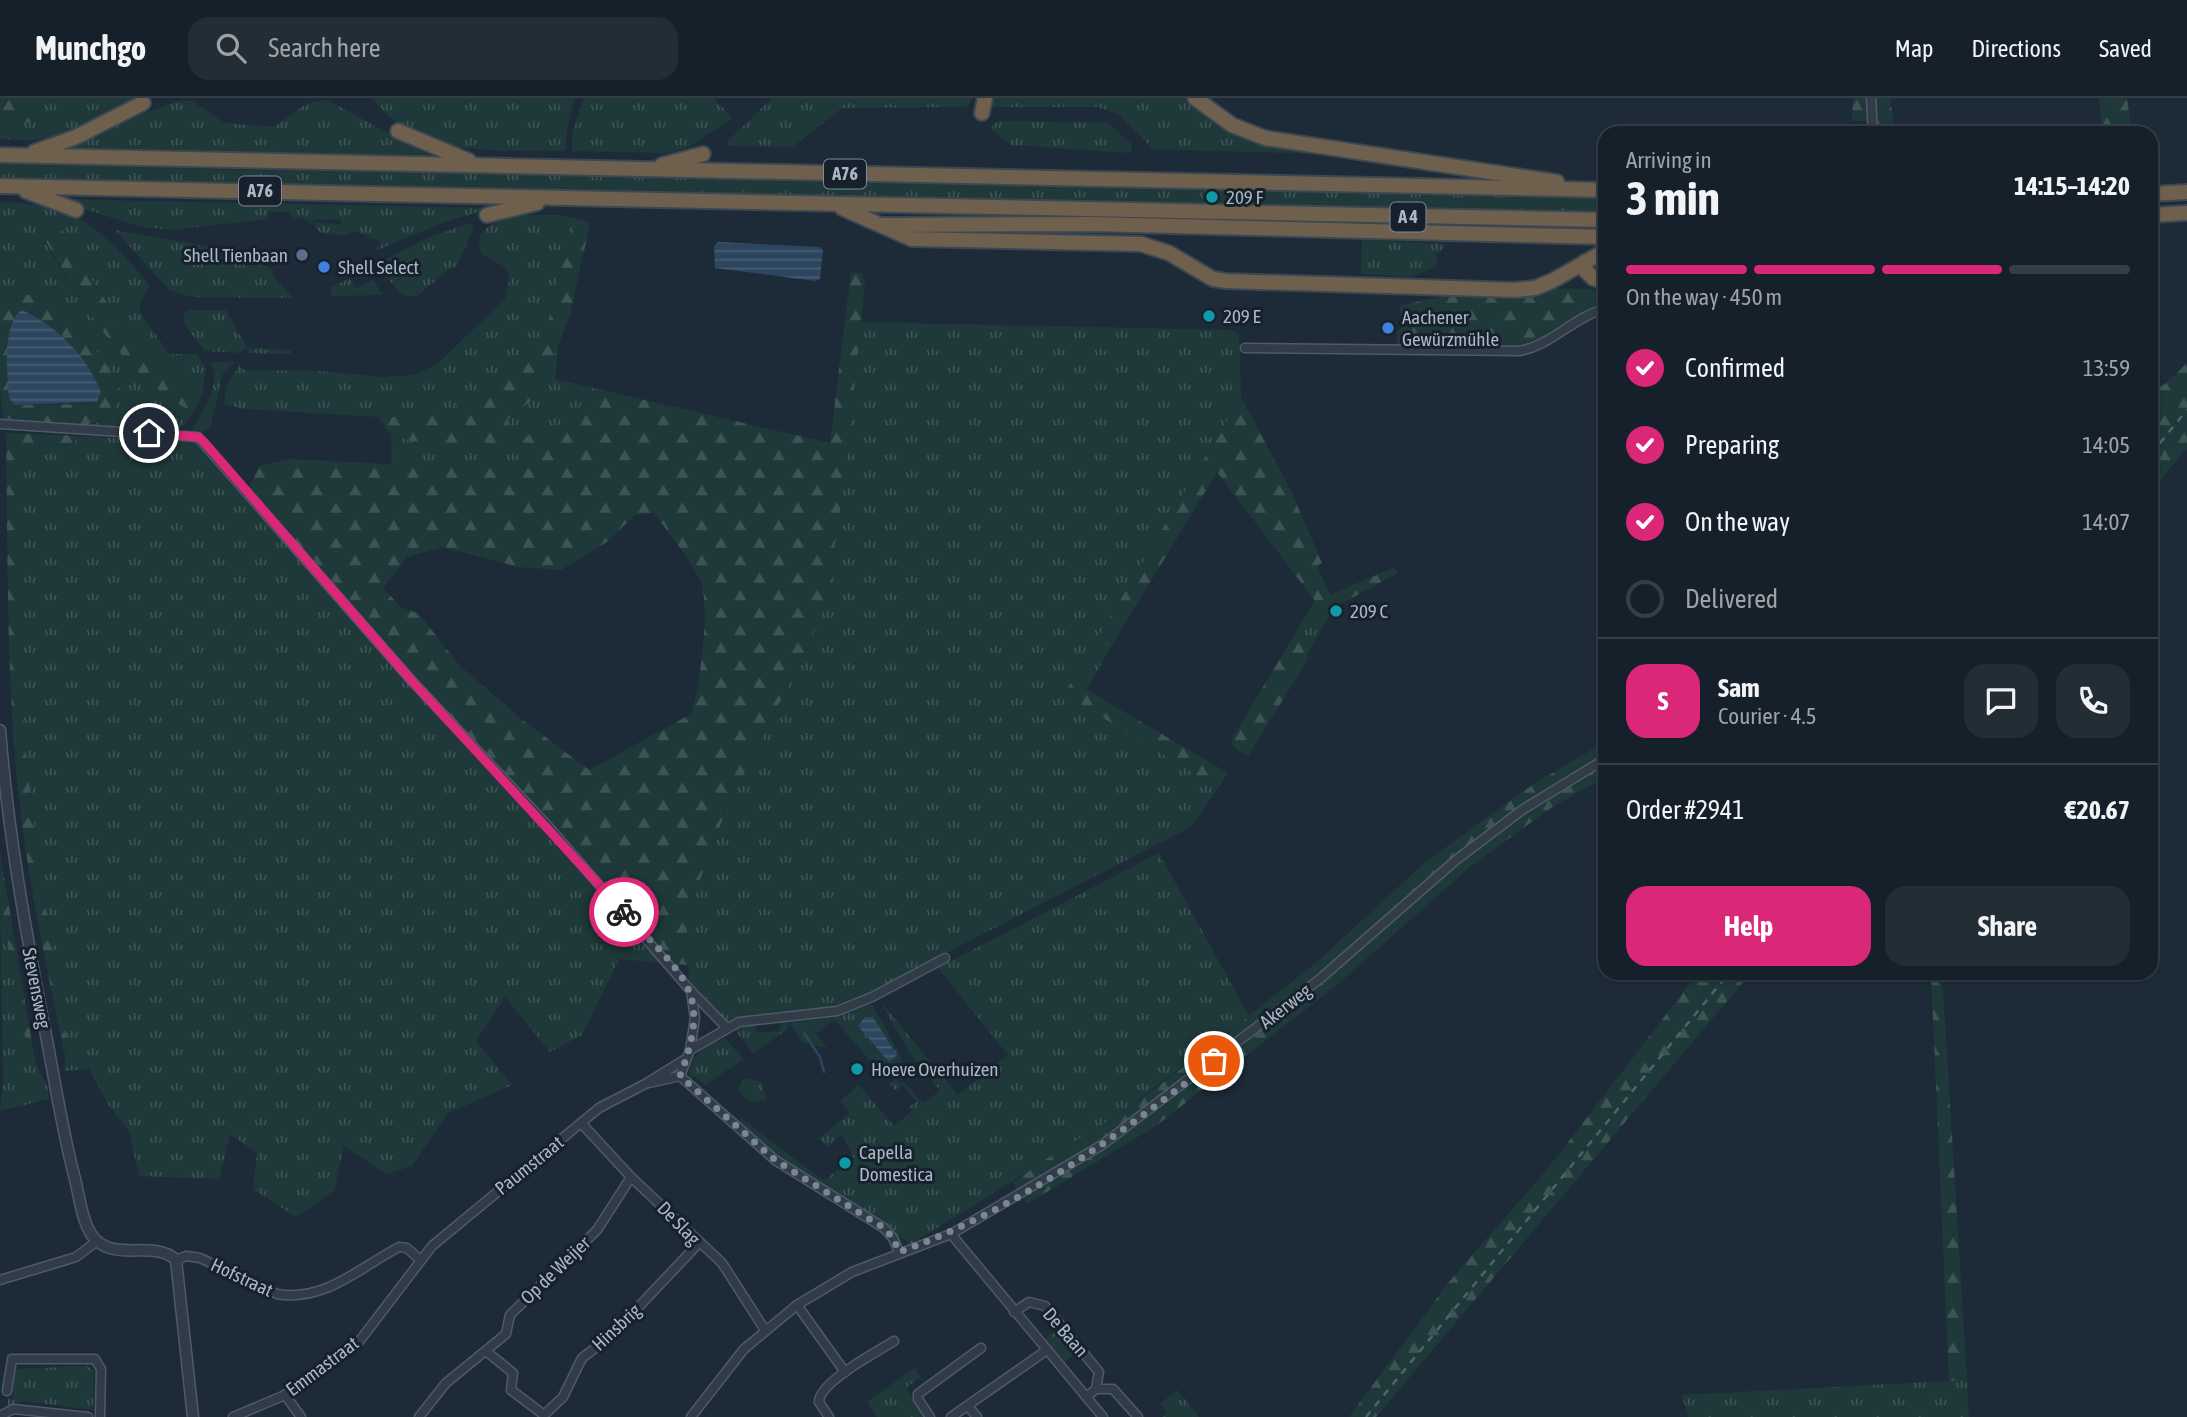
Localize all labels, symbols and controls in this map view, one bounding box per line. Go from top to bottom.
search box [188,17,678,80]
text: Munchgo [35,29,146,67]
icon: search [212,29,250,67]
text: Search here [268,33,380,63]
text: Map [1895,35,1933,62]
text: Directions [1971,35,2061,62]
text: Saved [2099,35,2152,62]
text: Arriving in [1626,147,1712,173]
road number: A76 [824,160,866,188]
text: 14:15–14:20 [2014,171,2130,201]
text: 3 min [1626,172,1720,225]
road number: A76 [239,176,281,206]
place label: 209 F [1226,186,1263,208]
marker: 209 F [1204,189,1220,205]
road number: A 4 [1390,202,1426,232]
place label: Shell Tienbaan [183,244,288,266]
marker: Shell Tienbaan [294,247,310,263]
place label: Shell Select [338,256,419,278]
marker: Shell Select [316,259,332,275]
text: On the way · 450 m [1626,284,1782,310]
place label: 209 E [1223,305,1261,327]
place label: Aachener Gewürzmühle [1402,306,1499,350]
marker: 209 E [1201,308,1217,324]
marker: Aachener Gewürzmühle [1380,320,1396,336]
icon: check [1626,349,1664,387]
text: Confirmed [1685,353,1785,383]
text: 13:59 [2083,355,2130,381]
pin [119,403,179,463]
icon: home [130,414,168,452]
icon: check [1626,426,1664,464]
text: Preparing [1685,430,1779,460]
text: 14:05 [2082,432,2130,458]
icon: check [1626,503,1664,541]
text: On the way [1685,507,1790,537]
text: 14:07 [2082,509,2130,535]
text: Delivered [1685,584,1778,614]
place label: 209 C [1350,600,1388,622]
marker: 209 C [1328,603,1344,619]
button: chat [1964,664,2038,738]
button: phone [2056,664,2130,738]
text: Sam [1718,673,1760,703]
text: S [1658,686,1668,716]
text: Courier · 4.5 [1718,703,1817,729]
text: Order #2941 [1626,795,1745,825]
text: €20.67 [2065,795,2130,825]
courier [589,877,659,947]
button: Help [1626,886,1871,966]
button: Share [1885,886,2130,966]
icon: bike [605,893,643,931]
street label: Stevensweg [18,946,56,1031]
street label: Akerweg [1255,979,1316,1033]
pin [1184,1031,1244,1091]
icon: bag [1195,1042,1233,1080]
place label: Hoeve Overhuizen [871,1058,999,1080]
marker: Hoeve Overhuizen [849,1061,865,1077]
street label: Paumstraat [491,1131,567,1199]
place label: Capella Domestica [859,1141,933,1185]
marker: Capella Domestica [837,1155,853,1171]
street label: De Slag [653,1197,706,1250]
street label: Op de Weijer [516,1231,594,1308]
street label: Hofstraat [208,1253,276,1301]
street label: Hinsbrig [587,1298,645,1355]
street label: De Baan [1039,1303,1093,1361]
street label: Emmastraat [282,1332,362,1400]

